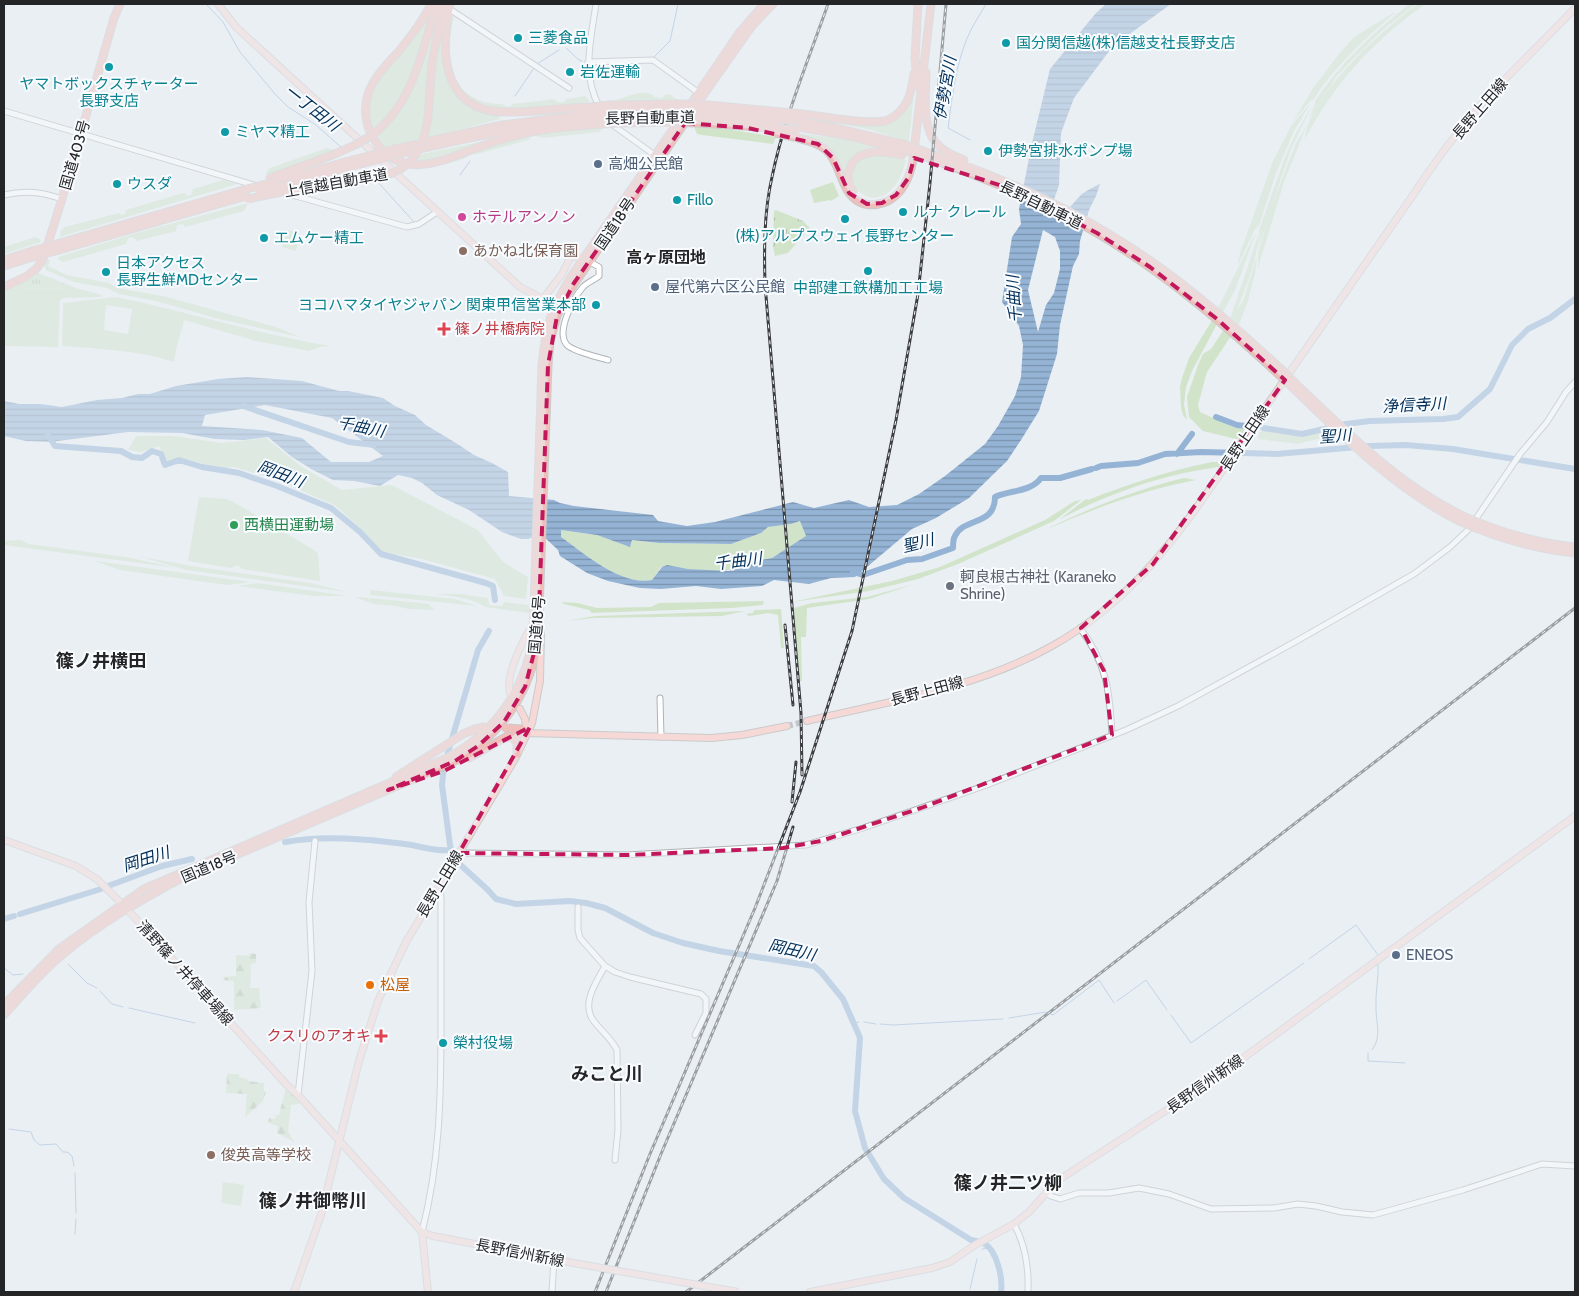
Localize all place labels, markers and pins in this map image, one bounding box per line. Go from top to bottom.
place label: 三菱食品 [528,29,588,47]
marker: 三菱食品 [512,32,524,44]
place label: 国分関信越(株)信越支社長野支店 [1016,34,1235,52]
marker: 国分関信越(株)信越支社長野支店 [1000,37,1012,49]
marker: ヤマトボックスチャーター 長野支店 [103,61,115,73]
place label: 岩佐運輸 [580,63,640,81]
marker: 岩佐運輸 [564,66,576,78]
place label: ヤマトボックスチャーター 長野支店 [19,75,199,110]
place label: ミヤマ精工 [235,123,310,141]
marker: ミヤマ精工 [219,126,231,138]
place label: 伊勢宮排水ポンプ場 [998,142,1133,160]
marker: 伊勢宮排水ポンプ場 [982,145,994,157]
place label: 高畑公民館 [608,155,683,173]
marker: 高畑公民館 [592,158,604,170]
place label: ウスダ [127,175,172,193]
marker: ウスダ [111,178,123,190]
place label: Fillo [687,191,713,209]
marker: Fillo [671,194,683,206]
place label: ルナ クレール [913,203,1006,221]
marker: ルナ クレール [897,206,909,218]
place label: ホテルアンノン [472,208,576,226]
marker: ホテルアンノン [456,211,468,223]
marker: (株)アルプスウェイ長野センター [839,213,851,225]
place label: (株)アルプスウェイ長野センター [735,227,955,245]
place label: エムケー精工 [274,229,364,247]
marker: エムケー精工 [258,232,270,244]
place label: あかね北保育園 [473,242,578,260]
marker: あかね北保育園 [457,245,469,257]
place label: 日本アクセス 長野生鮮MDセンター [116,254,259,289]
marker: 中部建工鉄構加工工場 [862,265,874,277]
marker: 日本アクセス 長野生鮮MDセンター [100,266,112,278]
place label: 屋代第六区公民館 [665,278,785,296]
place label: 中部建工鉄構加工工場 [793,279,943,297]
marker: 屋代第六区公民館 [649,281,661,293]
place label: ヨコハマタイヤジャパン 関東甲信営業本部 [298,296,586,314]
marker: ヨコハマタイヤジャパン 関東甲信営業本部 [590,299,602,311]
place label: 篠ノ井橋病院 [455,320,545,338]
marker: 篠ノ井橋病院 [437,322,451,336]
place label: 西横田運動場 [244,516,334,534]
marker: 西横田運動場 [228,519,240,531]
place label: 軻良根古神社 (Karaneko Shrine) [960,568,1116,603]
marker: 軻良根古神社 (Karaneko Shrine) [944,580,956,592]
place label: ENEOS [1406,946,1454,964]
marker: ENEOS [1390,949,1402,961]
place label: 松屋 [380,976,410,994]
marker: 松屋 [364,979,376,991]
place label: クスリのアオキ [266,1027,371,1045]
marker: クスリのアオキ [375,1030,387,1042]
place label: 榮村役場 [453,1034,513,1052]
marker: 榮村役場 [437,1037,449,1049]
place label: 俊英高等学校 [221,1146,311,1164]
marker: 俊英高等学校 [205,1149,217,1161]

